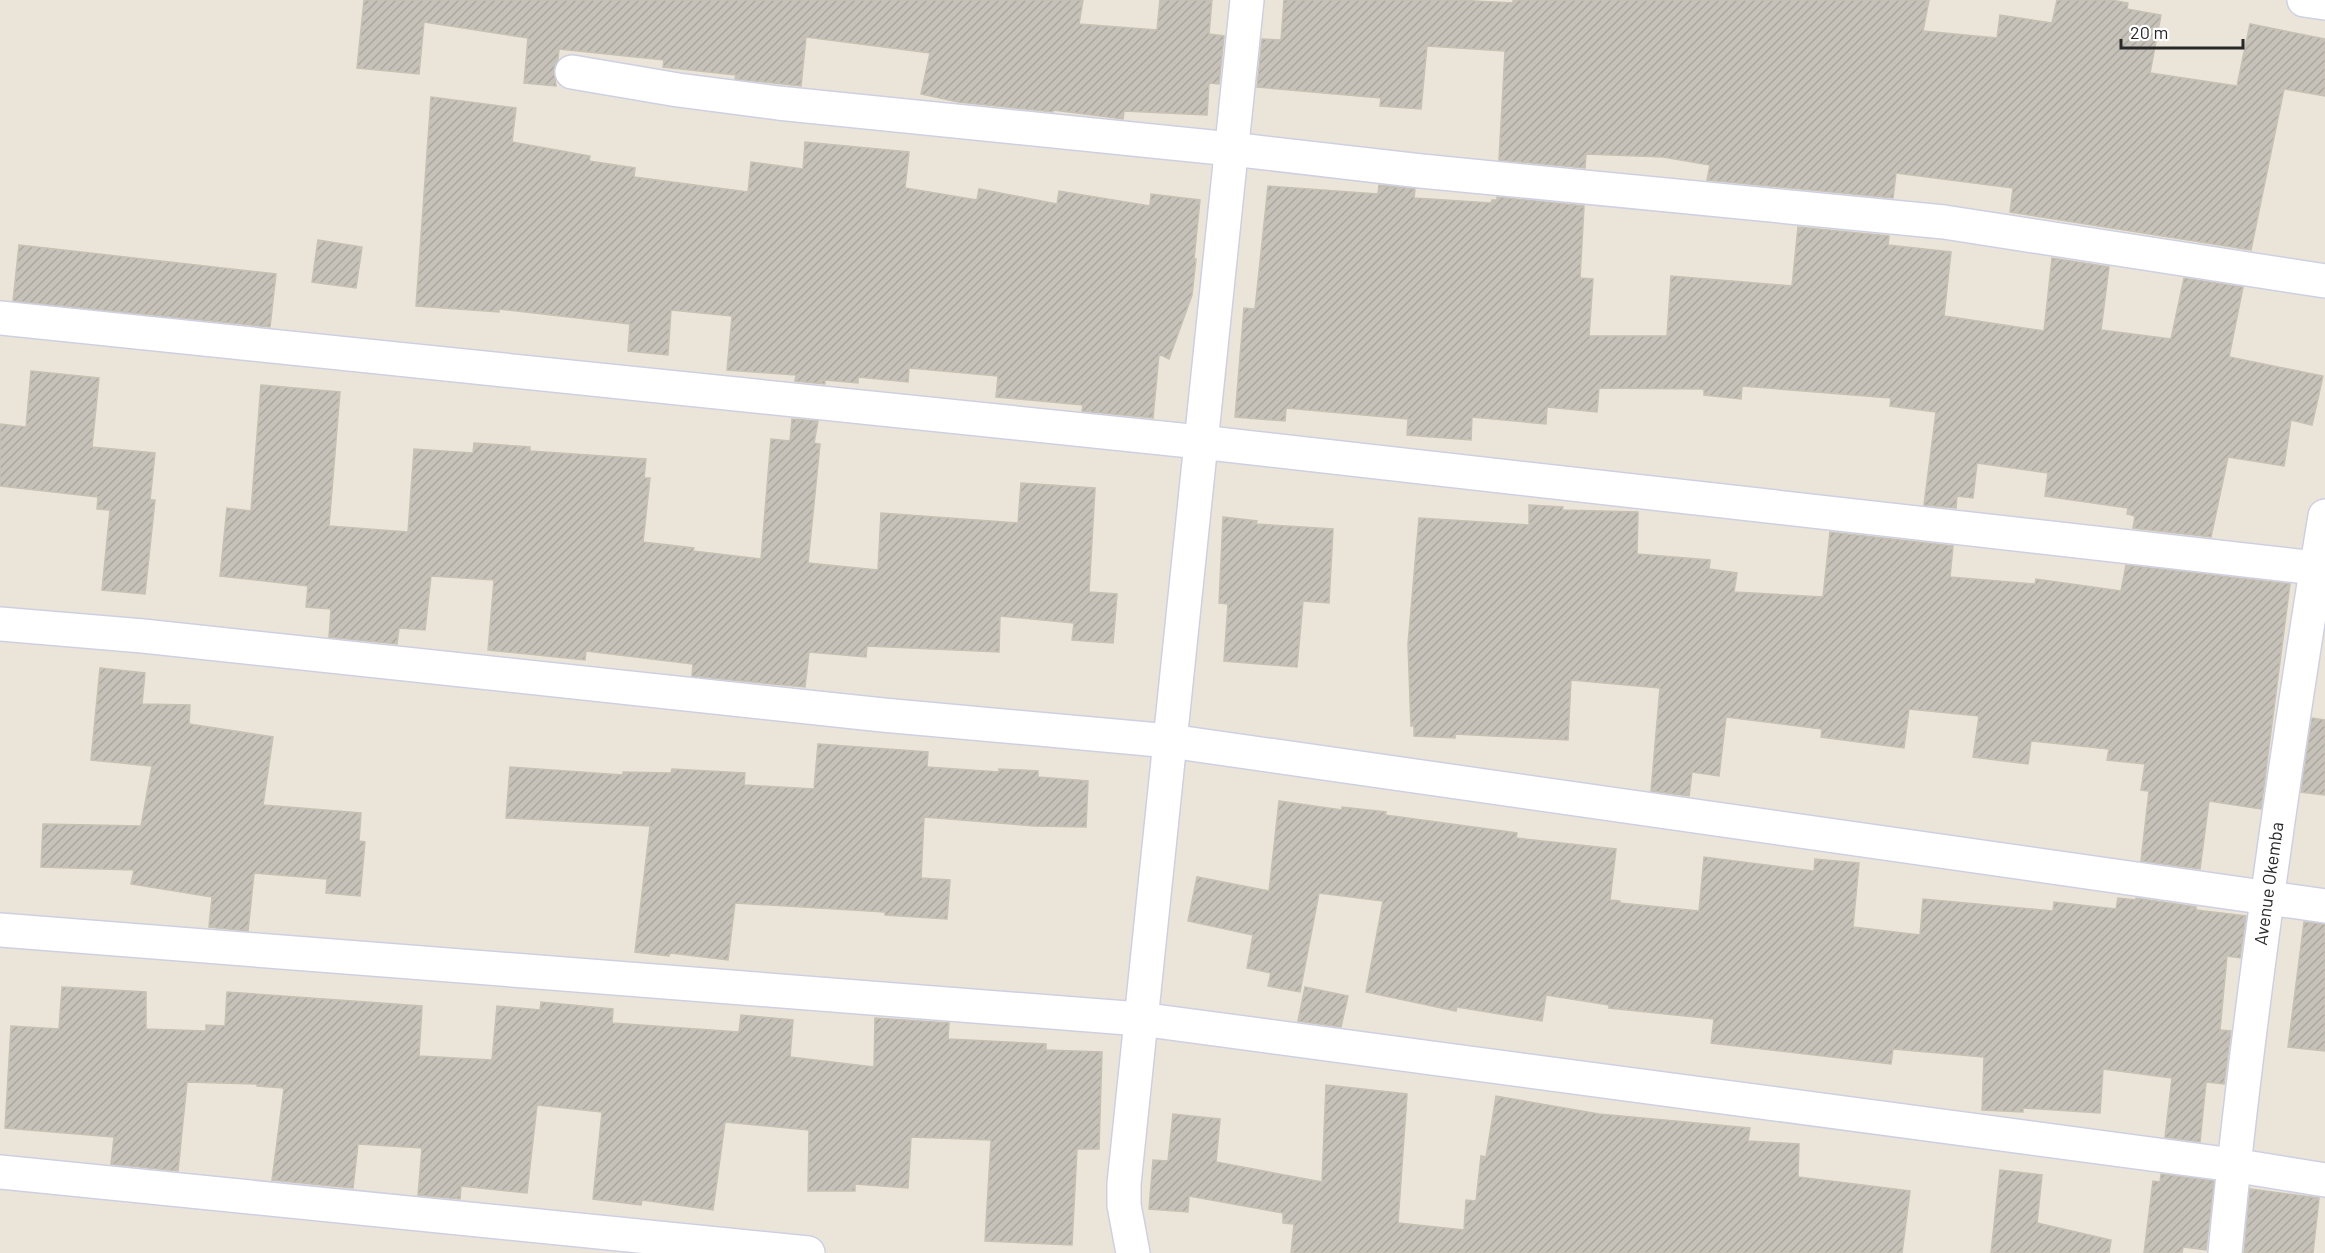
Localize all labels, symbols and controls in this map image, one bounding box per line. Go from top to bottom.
scale bar [2121,12,2242,50]
text: 20 m [2130,21,2168,43]
street label: Avenue Okemba [2249,820,2288,947]

